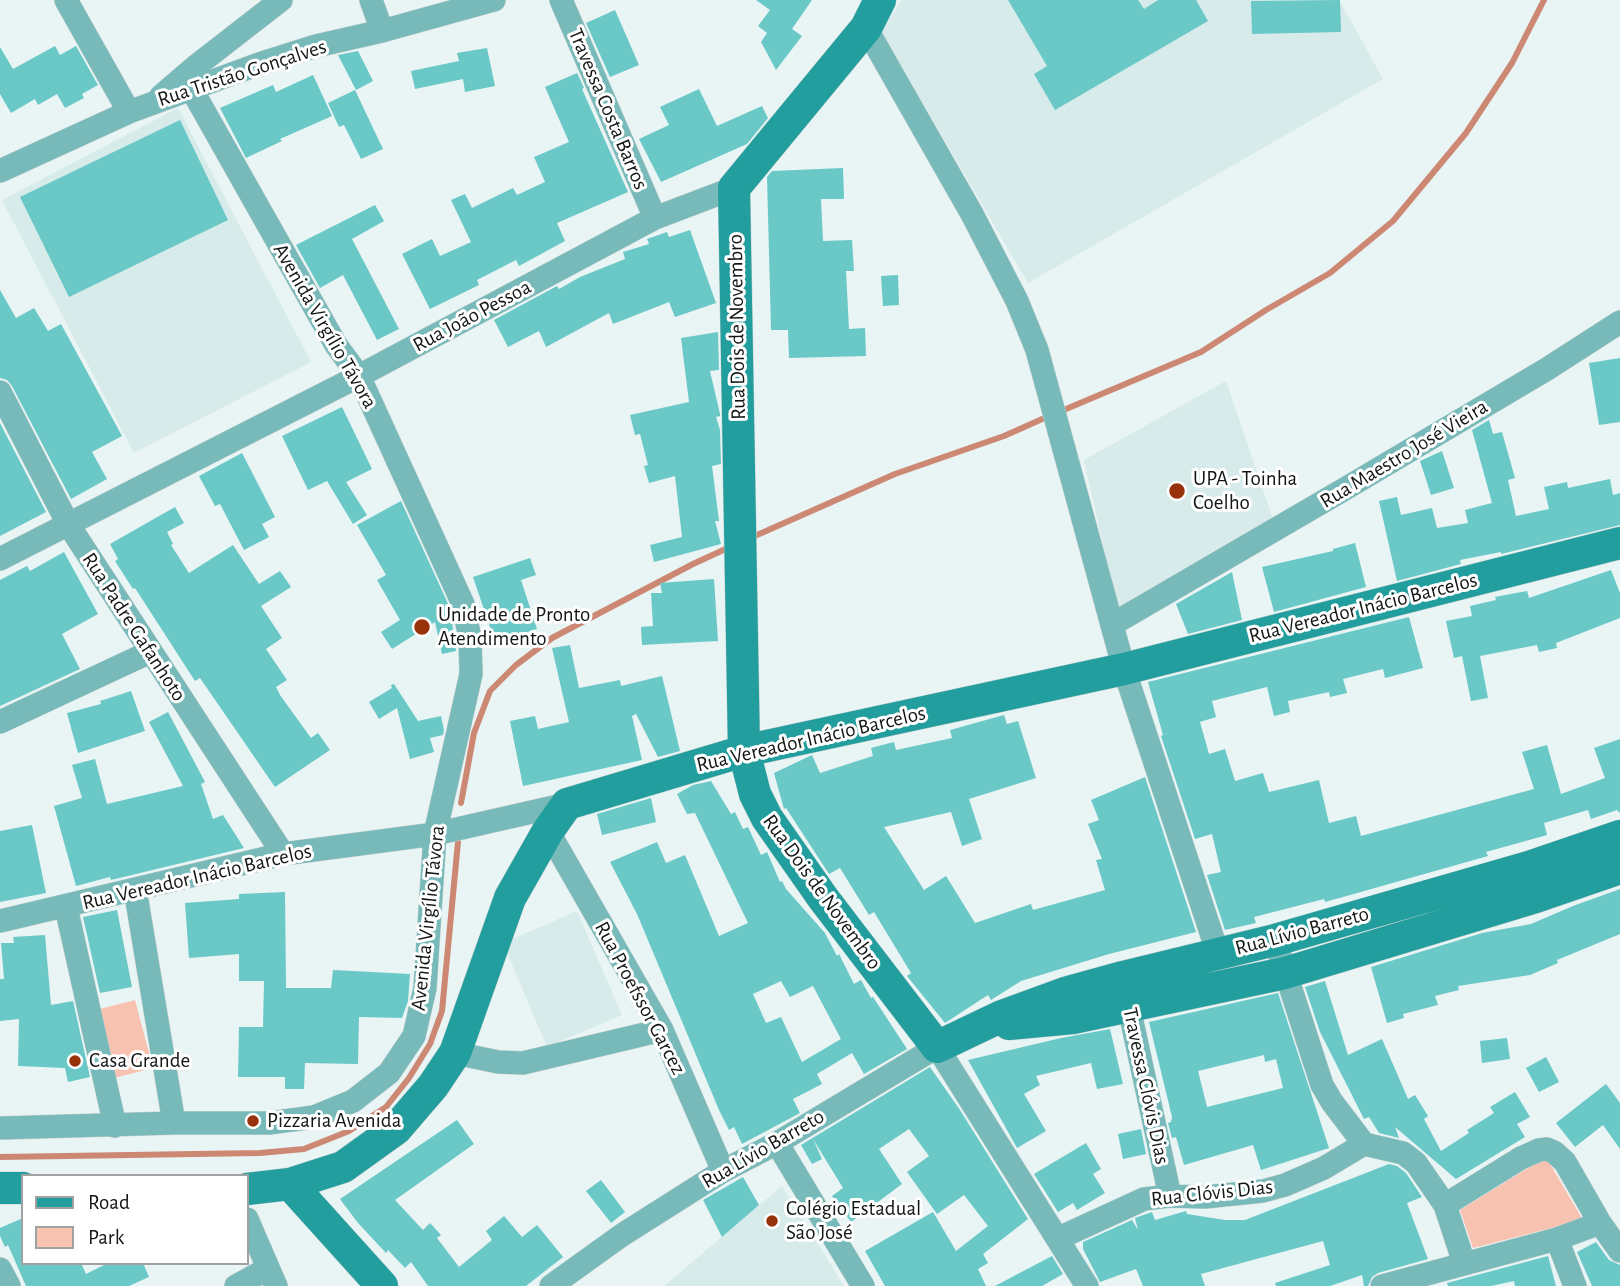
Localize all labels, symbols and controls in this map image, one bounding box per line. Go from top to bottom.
street label: Travessa Costa Barros [563,25,653,193]
street label: Rua Tristão Gonçalves [155,34,329,112]
street label: Rua Dois de Novembro [723,234,751,420]
street label: Avenida Virgílio Távora [268,239,382,413]
street label: Rua João Pessoa [409,274,535,358]
street label: Rua Maestro José Vieira [1316,394,1492,514]
place label: UPA - Toinha Coelho [1193,466,1297,516]
marker: UPA - Toinha Coelho [1167,481,1187,501]
street label: Rua Padre Gafanhoto [77,548,191,706]
street label: Rua Vereador Inácio Barcelos [1246,567,1480,649]
place label: Unidade de Pronto Atendimento [438,602,590,652]
marker: Unidade de Pronto Atendimento [412,617,432,637]
street label: Rua Vereador Inácio Barcelos [694,700,928,778]
street label: Rua Dois de Novembro [757,809,887,975]
street label: Avenida Virgílio Távora [406,824,450,1012]
street label: Rua Vereador Inácio Barcelos [80,838,314,916]
street label: Rua Lívio Barreto [1232,901,1372,961]
street label: Rua Proefssor Garcez [589,917,691,1079]
street label: Travessa Clóvis Dias [1117,1005,1175,1167]
place label: Casa Grande [89,1048,190,1074]
marker: Casa Grande [67,1053,83,1069]
street label: Rua Lívio Barreto [697,1104,829,1194]
place label: Pizzaria Avenida [267,1108,401,1134]
marker: Pizzaria Avenida [245,1113,261,1129]
legend [21,1174,248,1265]
street label: Rua Clóvis Dias [1150,1174,1274,1212]
text: Road [88,1192,130,1213]
place label: Colégio Estadual São José [786,1196,921,1246]
marker: Colégio Estadual São José [764,1213,780,1229]
text: Park [88,1227,124,1248]

